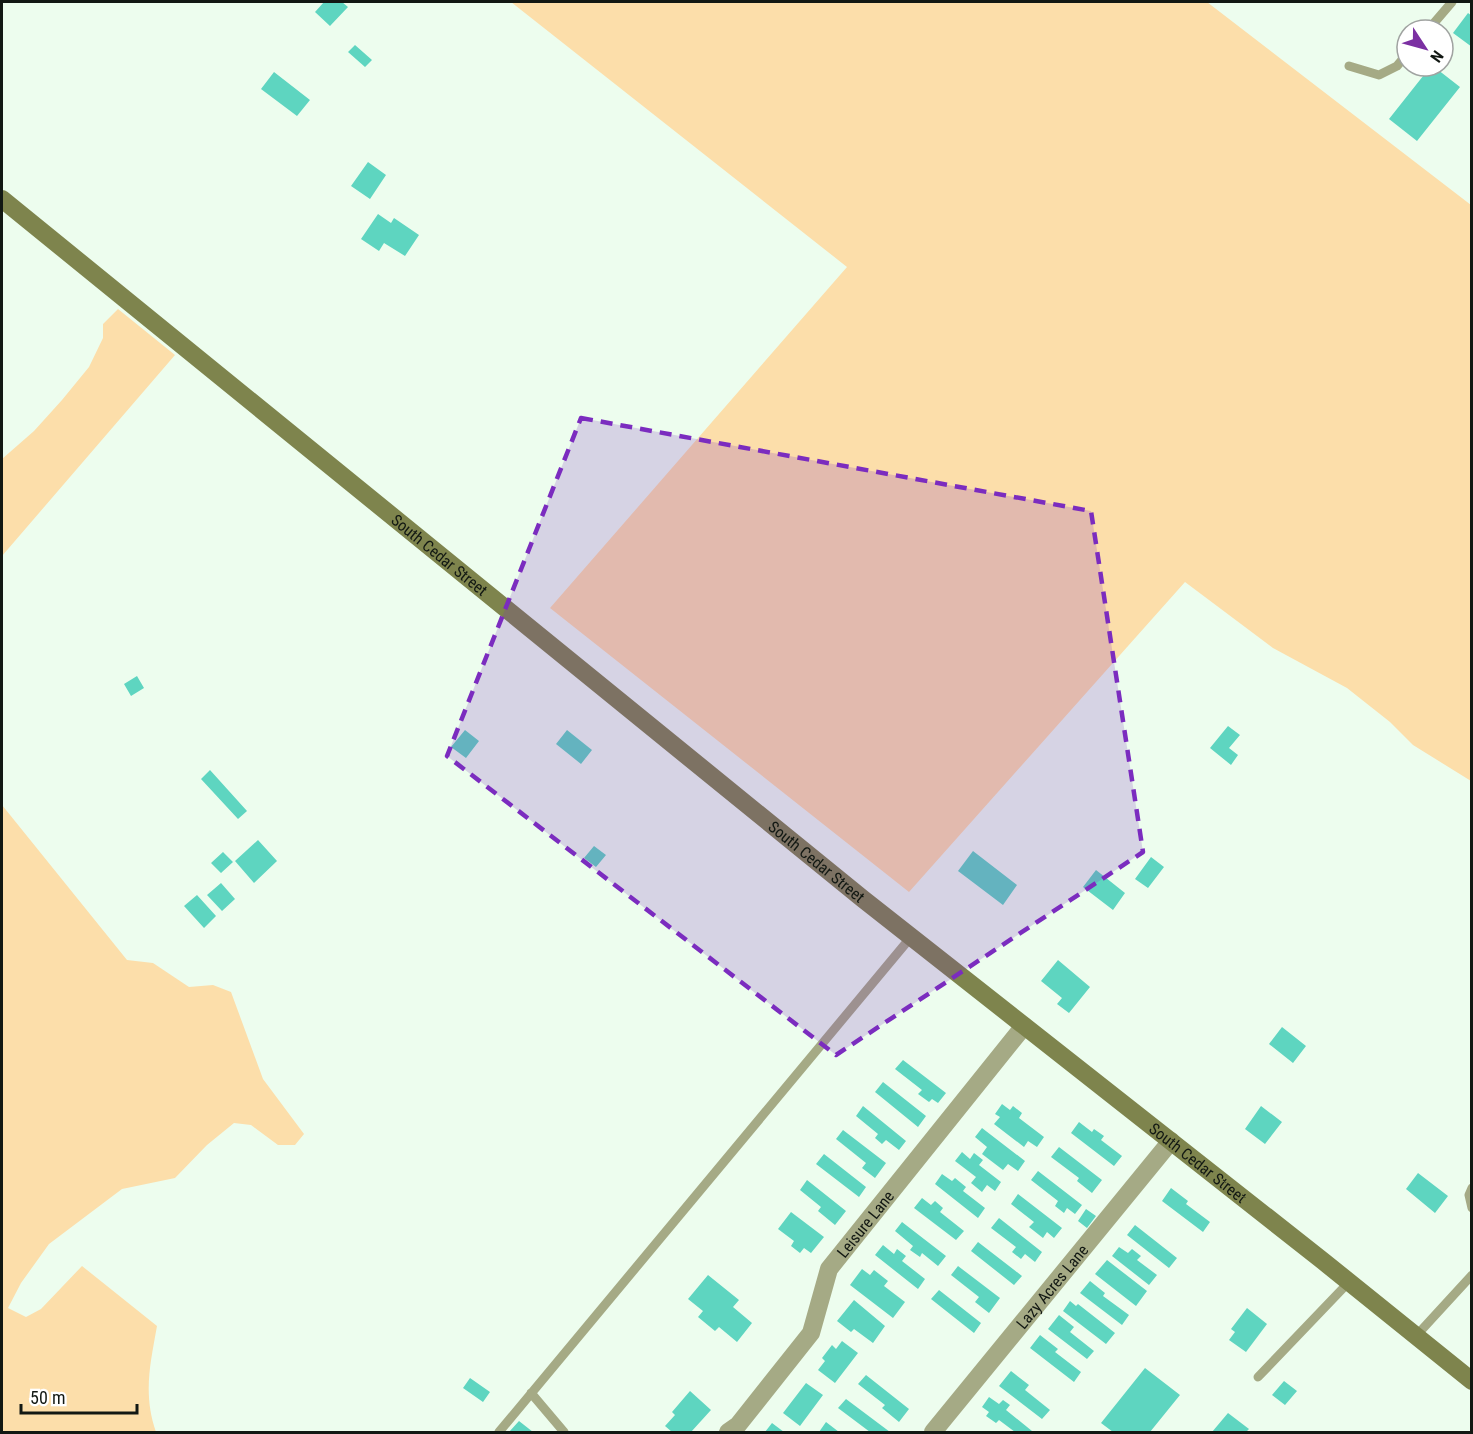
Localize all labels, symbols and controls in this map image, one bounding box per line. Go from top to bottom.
north arrow [1395,18,1455,78]
text: N [1426,47,1447,66]
street label: South Cedar Street [388,510,492,600]
street label: South Cedar Street [765,817,869,906]
street label: South Cedar Street [1146,1119,1251,1207]
street label: Leisure Lane [833,1187,898,1261]
street label: Lazy Acres Lane [1012,1241,1092,1332]
scale bar [21,1377,136,1415]
text: 50 m [30,1387,65,1408]

